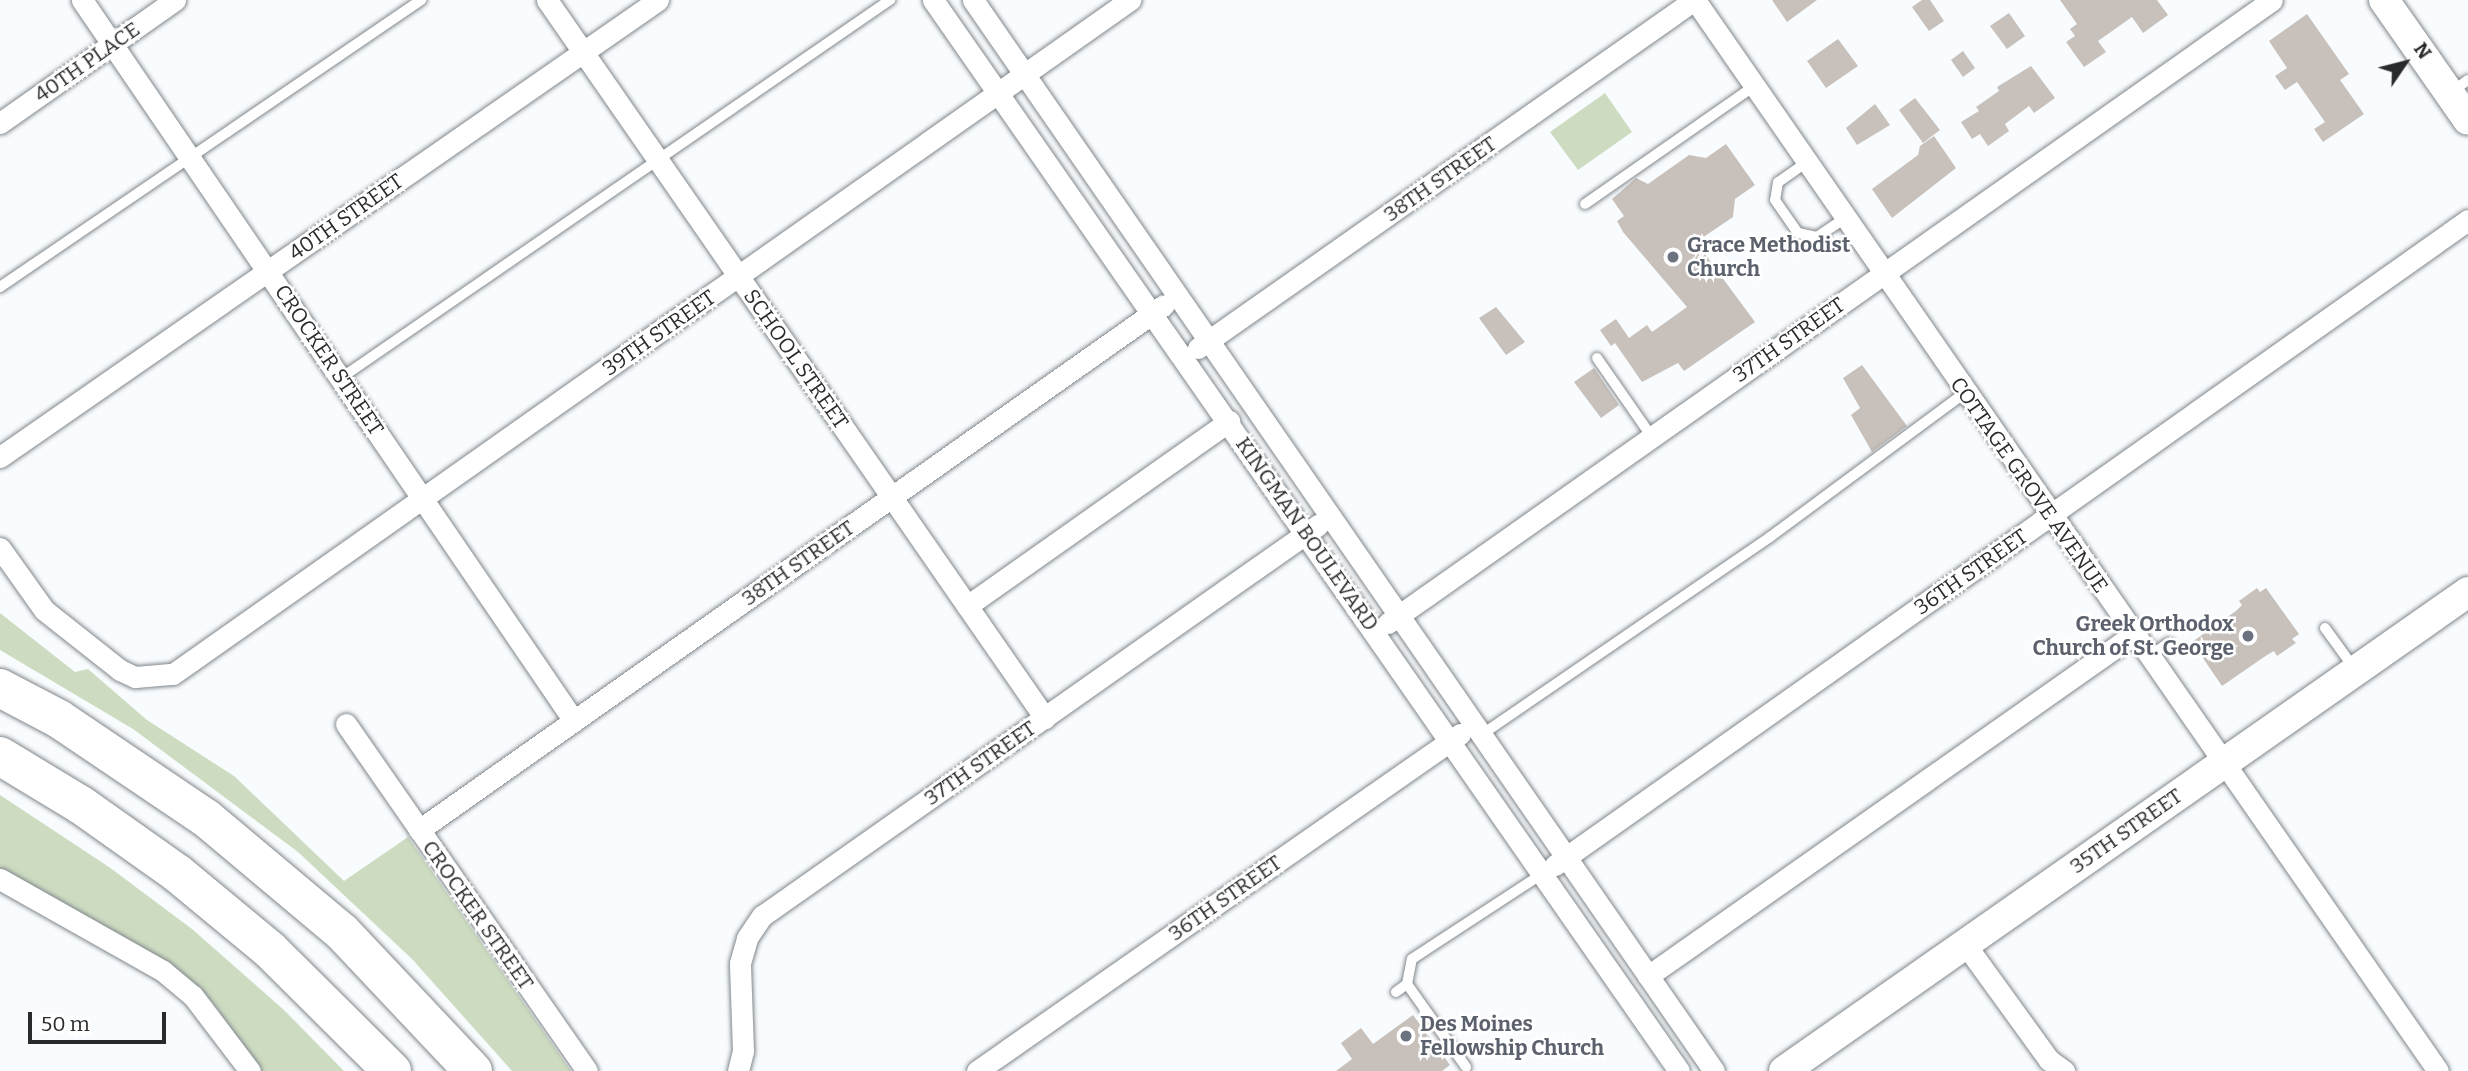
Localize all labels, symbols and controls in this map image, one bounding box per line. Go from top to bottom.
street label: 40TH PLACE [30,16,144,108]
north arrow [2370,28,2440,98]
text: N [2409,38,2436,63]
street label: 38TH STREET [1379,131,1501,227]
street label: 40TH STREET [284,168,408,266]
place label: Grace Methodist Church [1687,232,1850,282]
marker: Grace Methodist Church [1665,249,1681,265]
street label: CROCKER STREET [269,280,389,440]
street label: SCHOOL STREET [738,284,854,434]
street label: 39TH STREET [598,285,720,381]
street label: 37TH STREET [1728,292,1850,388]
street label: COTTAGE GROVE AVENUE [1945,372,2113,598]
street label: KINGMAN BOULEVARD [1230,432,1384,636]
street label: 38TH STREET [737,515,859,611]
street label: 36TH STREET [1910,524,2032,620]
place label: Greek Orthodox Church of St. George [2033,611,2234,661]
marker: Greek Orthodox Church of St. George [2240,628,2256,644]
street label: 37TH STREET [919,715,1041,811]
street label: 35TH STREET [2065,783,2187,879]
street label: CROCKER STREET [417,835,539,995]
street label: 36TH STREET [1164,850,1286,946]
scale bar [32,998,170,1042]
text: 50 m [41,1011,90,1037]
place label: Des Moines Fellowship Church [1420,1011,1604,1061]
marker: Des Moines Fellowship Church [1398,1028,1414,1044]

